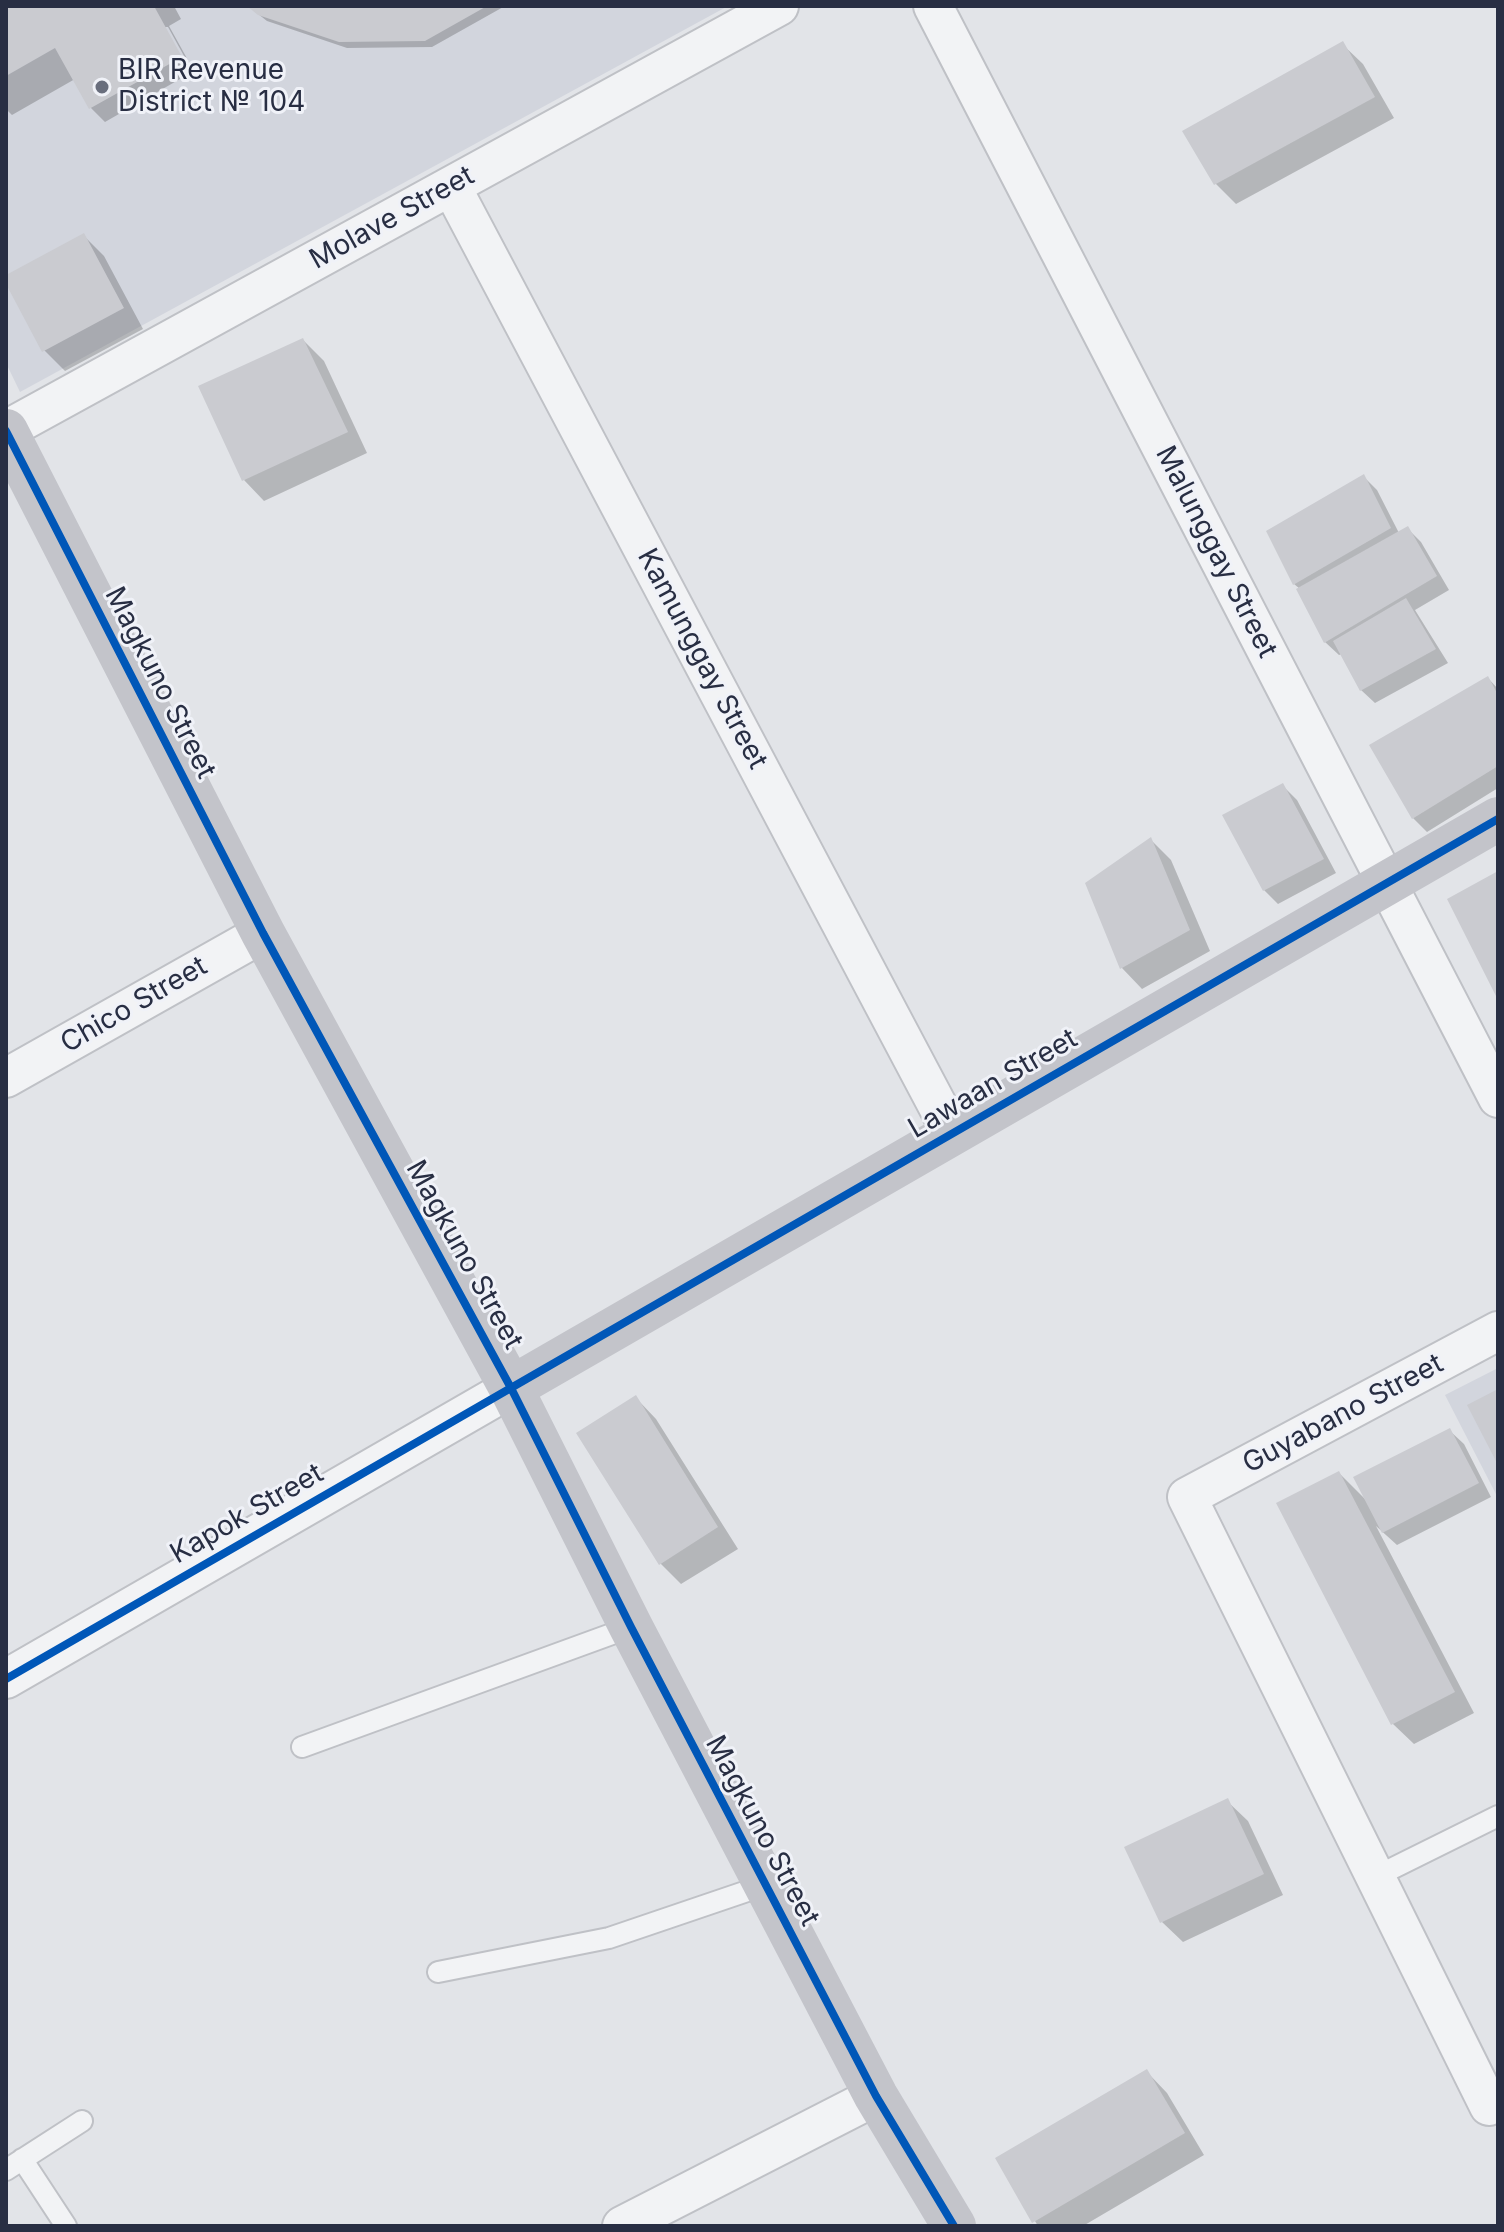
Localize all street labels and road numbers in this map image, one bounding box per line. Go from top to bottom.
street label: Molave Street [304,159,480,277]
street label: Malunggay Street [1148,440,1284,664]
street label: Kamunggay Street [630,543,774,775]
street label: Magkuno Street [97,582,223,784]
street label: Chico Street [55,950,213,1060]
street label: Lawaan Street [903,1022,1083,1146]
street label: Magkuno Street [398,1155,530,1355]
street label: Guyabano Street [1237,1347,1449,1481]
street label: Kapok Street [165,1457,329,1571]
street label: Magkuno Street [698,1730,826,1932]

